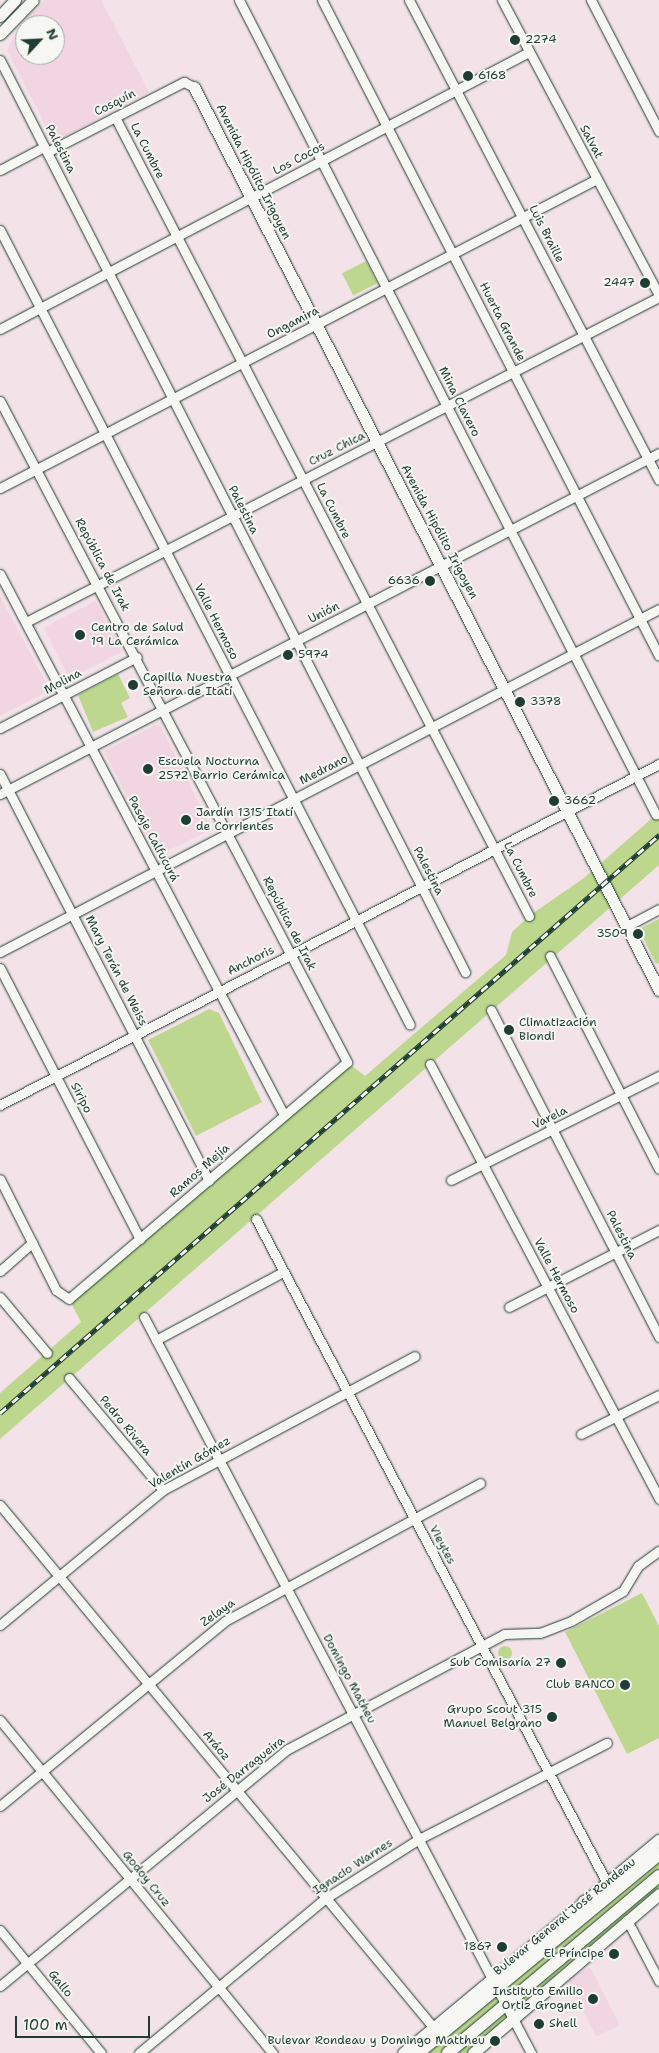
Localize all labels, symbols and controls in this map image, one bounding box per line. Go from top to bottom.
north arrow [15,15,65,65]
text: N [42,25,63,43]
place label: 2274 [525,33,557,47]
marker: 2274 [509,34,521,46]
place label: 6168 [478,69,506,83]
marker: 6168 [462,70,474,82]
street label: Cosquín [92,87,138,119]
street label: Avenida Hipólito Irigoyen [213,102,293,242]
street label: La Cumbre [127,121,167,181]
street label: Palestina [42,122,78,176]
street label: Salvat [576,123,606,161]
street label: Los Cocos [271,139,327,179]
street label: Luis Braille [525,203,567,265]
place label: 2447 [603,276,635,290]
marker: 2447 [639,277,651,289]
street label: Huerta Grande [476,280,528,364]
street label: Ongamira [265,304,321,342]
street label: Mina Clavero [435,365,483,439]
street label: Cruz Chica [306,429,368,469]
street label: Avenida Hipólito Irigoyen [397,462,481,602]
street label: La Cumbre [313,481,353,541]
street label: Palestina [225,483,261,537]
street label: República de Irak [71,516,133,614]
place label: 6636 [388,574,420,588]
marker: 6636 [424,575,436,587]
street label: Valle Hermoso [191,582,241,662]
street label: Unión [306,599,342,627]
place label: Centro de Salud 19 La Cerámica [91,621,184,649]
marker: Centro de Salud 19 La Cerámica [73,628,87,642]
place label: 5974 [298,648,329,662]
marker: 5974 [282,649,294,661]
street label: Molina [42,666,84,698]
place label: Capilla Nuestra Señora de Itatí [143,671,232,699]
marker: Capilla Nuestra Señora de Itatí [127,679,139,691]
place label: 3378 [530,695,561,709]
marker: 3378 [514,696,526,708]
street label: Medrano [297,752,351,788]
place label: Escuela Nocturna 2572 Barrio Cerámica [158,755,285,783]
marker: Escuela Nocturna 2572 Barrio Cerámica [142,763,154,775]
street label: Pasaje Calfucurá [124,794,182,884]
place label: 3662 [564,794,596,808]
marker: 3662 [548,795,560,807]
place label: Jardín 1315 Itatí de Corrientes [196,806,293,834]
marker: Jardín 1315 Itatí de Corrientes [180,814,192,826]
street label: La Cumbre [500,840,540,900]
street label: Palestina [410,844,446,898]
street label: República de Irak [259,875,319,973]
street label: Mary Terán de Weiss [82,913,150,1029]
place label: 3509 [596,927,628,941]
marker: 3509 [632,928,644,940]
street label: Anchoris [225,943,277,979]
place label: Climatización Biondi [519,1016,597,1044]
marker: Climatización Biondi [503,1024,515,1036]
street label: Siripo [67,1080,95,1116]
street label: Varela [530,1103,570,1133]
street label: Ramos Mejía [167,1141,233,1201]
street label: Palestina [603,1208,639,1262]
street label: Valle Hermoso [530,1236,582,1316]
street label: Pedro Rivera [96,1393,154,1459]
street label: Valentín Gómez [147,1434,233,1492]
street label: Vieytes [426,1523,458,1567]
street label: Zelaya [198,1596,238,1630]
street label: Domingo Matheu [319,1632,379,1726]
place label: Sub Comisaría 27 [450,1656,551,1670]
marker: Sub Comisaría 27 [555,1657,567,1669]
place label: Club BANCO [546,1678,615,1692]
marker: Club BANCO [619,1679,631,1691]
place label: Grupo Scout 315 Manuel Belgrano [443,1703,542,1731]
marker: Grupo Scout 315 Manuel Belgrano [546,1711,558,1723]
street label: Aráoz [199,1728,233,1764]
street label: José Darragueira [200,1734,288,1806]
street label: Ignacio Warnes [311,1836,395,1898]
street label: Godoy Cruz [119,1848,173,1910]
street label: Bulevar General José Rondeau [491,1855,639,1979]
place label: 1867 [464,1940,492,1954]
marker: 1867 [496,1941,508,1953]
place label: El Príncipe [544,1947,604,1961]
marker: El Príncipe [608,1948,620,1960]
street label: Gallo [45,1968,75,2000]
place label: Instituto Emilio Ortiz Grognet [493,1985,583,2013]
marker: Instituto Emilio Ortiz Grognet [587,1993,599,2005]
scale bar [18,2006,152,2038]
text: 100 m [23,2015,68,2035]
place label: Shell [549,2017,577,2031]
marker: Shell [533,2018,545,2030]
place label: Bulevar Rondeau y Domingo Mattheu [267,2034,485,2048]
marker: Bulevar Rondeau y Domingo Mattheu [489,2035,501,2047]

